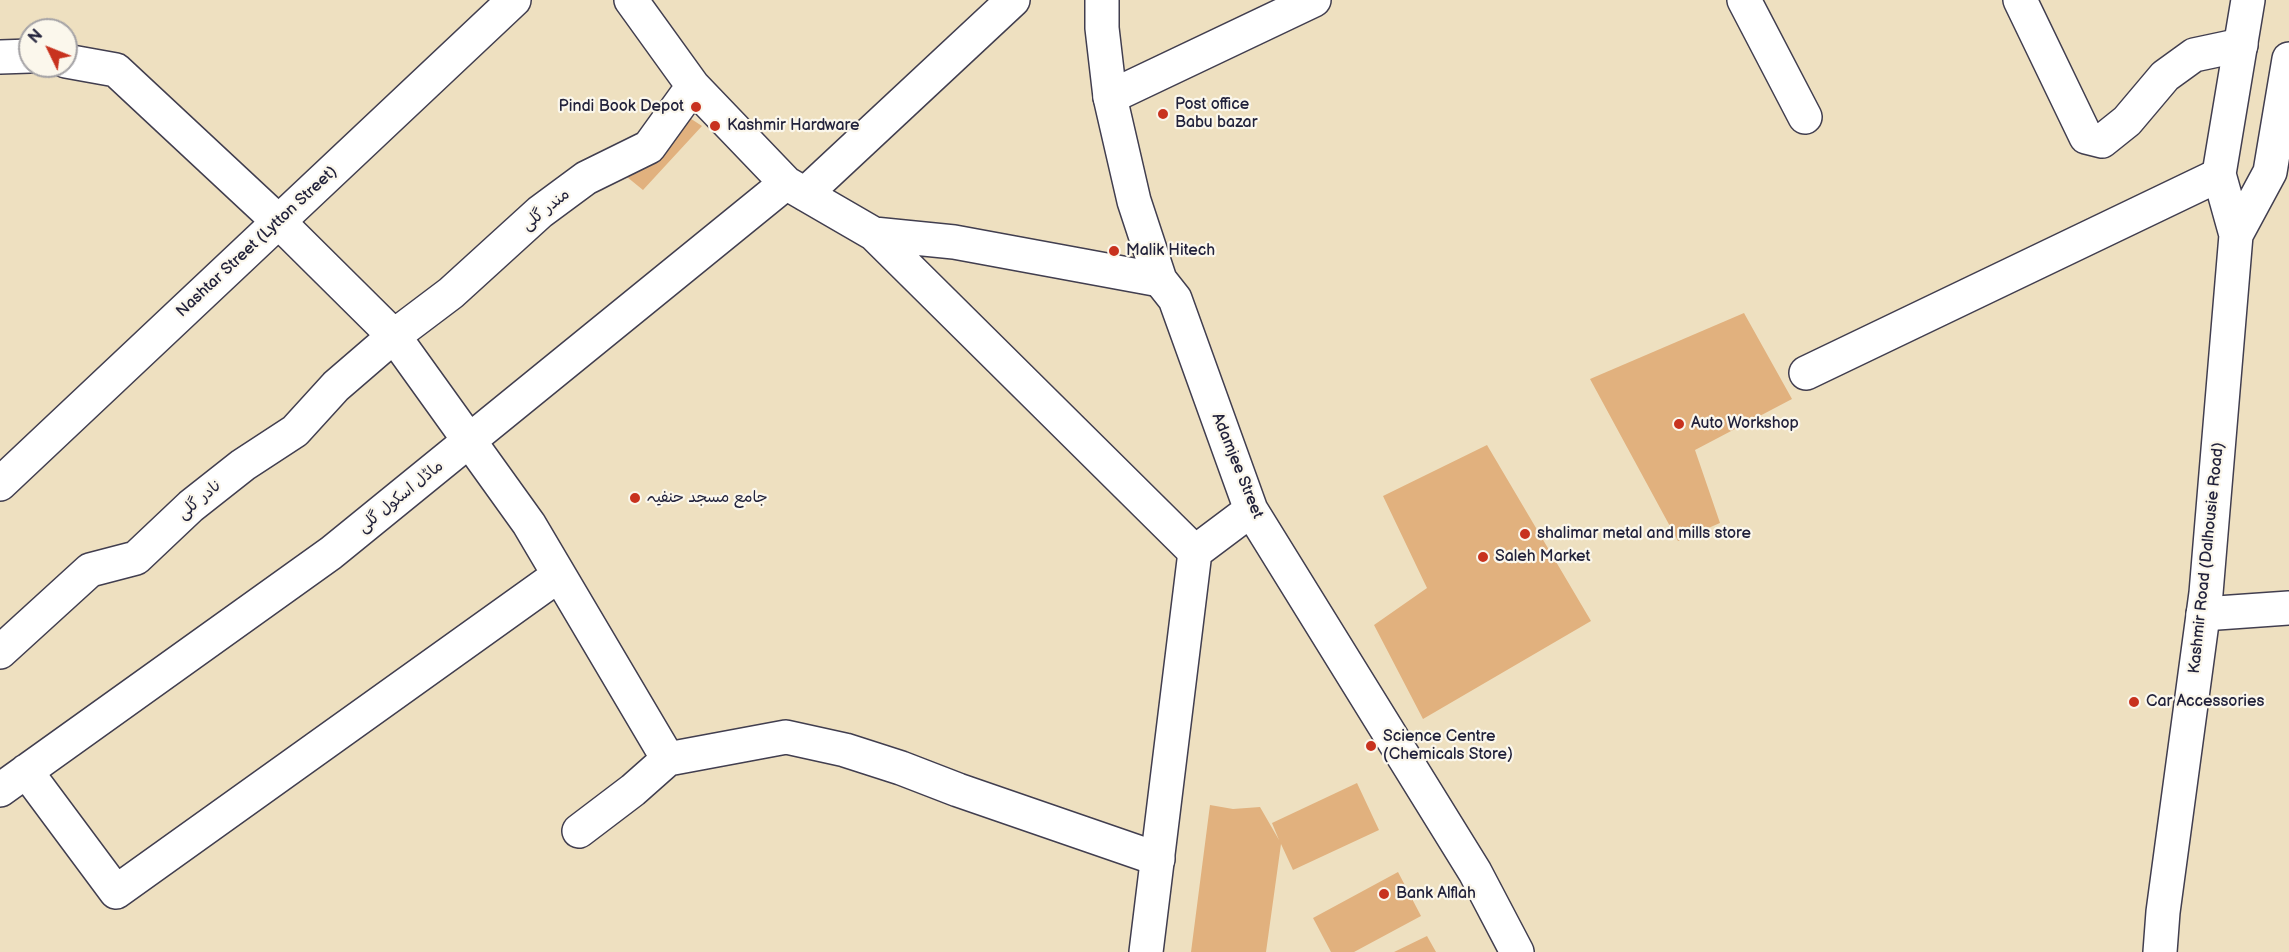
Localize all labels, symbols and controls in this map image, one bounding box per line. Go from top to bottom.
north arrow [18,18,78,78]
text: N [25,26,47,48]
place label: Post office Babu bazar [1175,95,1257,133]
place label: Pindi Book Depot [559,97,684,117]
marker: Pindi Book Depot [689,100,703,114]
marker: Post office Babu bazar [1156,107,1170,121]
place label: Kashmir Hardware [727,116,859,136]
marker: Kashmir Hardware [708,119,722,133]
street label: Nashtar Street (Lytton Street) [173,162,341,322]
street label: مندر گلی [518,185,574,235]
place label: Malik Hitech [1126,241,1215,261]
marker: Malik Hitech [1107,244,1121,258]
street label: Adamjee Street [1207,411,1267,521]
place label: Auto Workshop [1691,414,1799,434]
marker: Auto Workshop [1672,417,1686,431]
street label: Kashmir Road (Dalhousie Road) [2185,441,2229,675]
street label: ماڈل اسکول گلی [354,457,448,537]
street label: نادر گلی [174,476,226,524]
place label: جامع مسجد حنفیہ [647,488,768,508]
marker: جامع مسجد حنفیہ [628,491,642,505]
place label: shalimar metal and mills store [1537,524,1751,544]
marker: shalimar metal and mills store [1518,527,1532,541]
place label: Saleh Market [1495,547,1590,567]
marker: Saleh Market [1476,550,1490,564]
place label: Car Accessories [2146,692,2264,712]
marker: Car Accessories [2127,695,2141,709]
place label: Science Centre (Chemicals Store) [1383,727,1513,765]
marker: Science Centre (Chemicals Store) [1364,739,1378,753]
place label: Bank Alflah [1396,884,1476,904]
marker: Bank Alflah [1377,887,1391,901]

